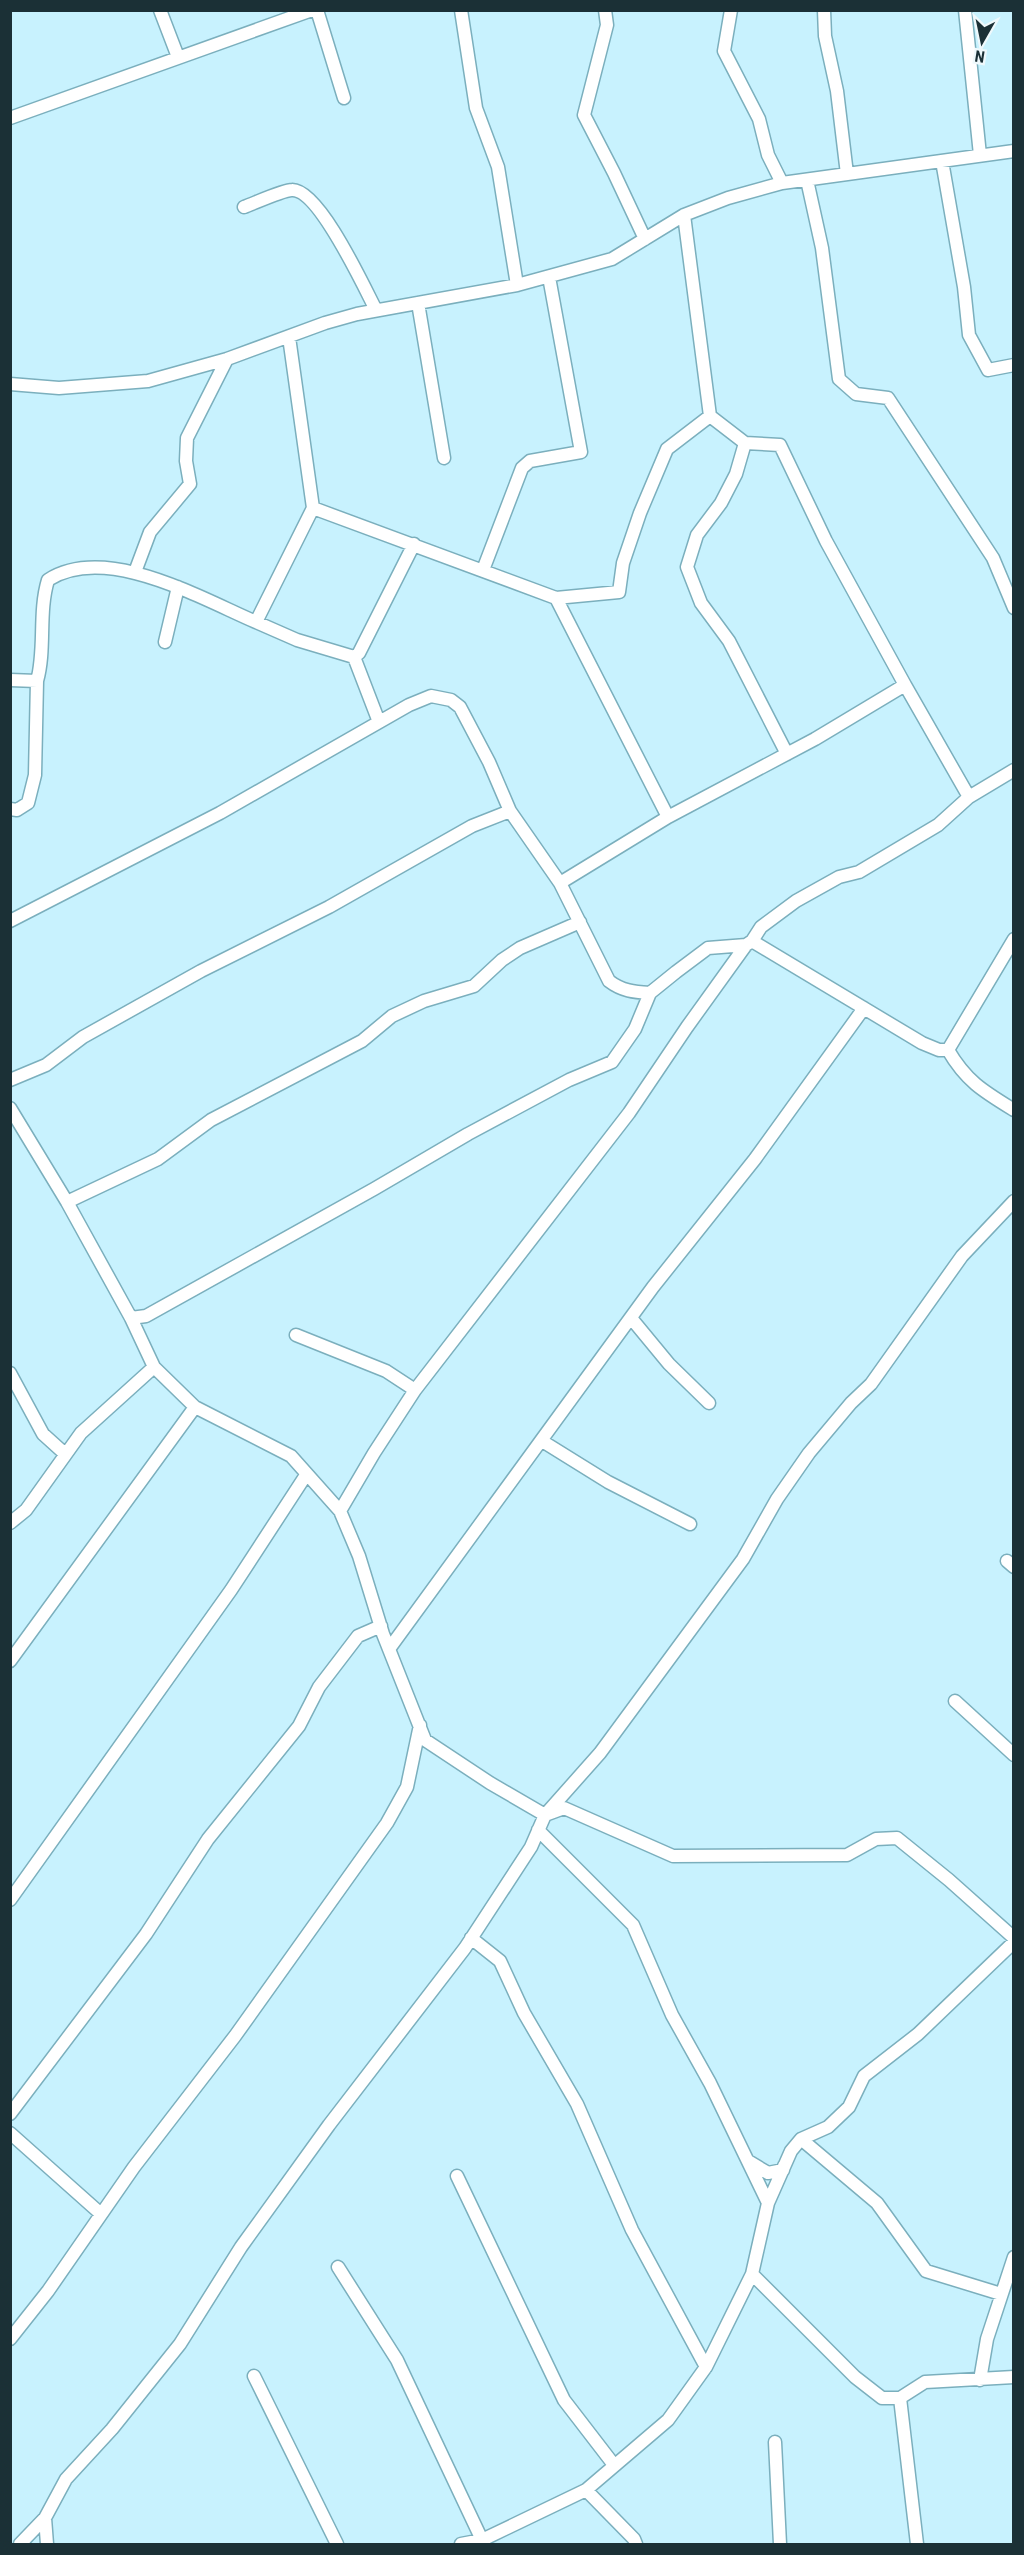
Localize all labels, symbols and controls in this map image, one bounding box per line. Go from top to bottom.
north arrow [952,12,1012,72]
text: N [973,46,986,66]

